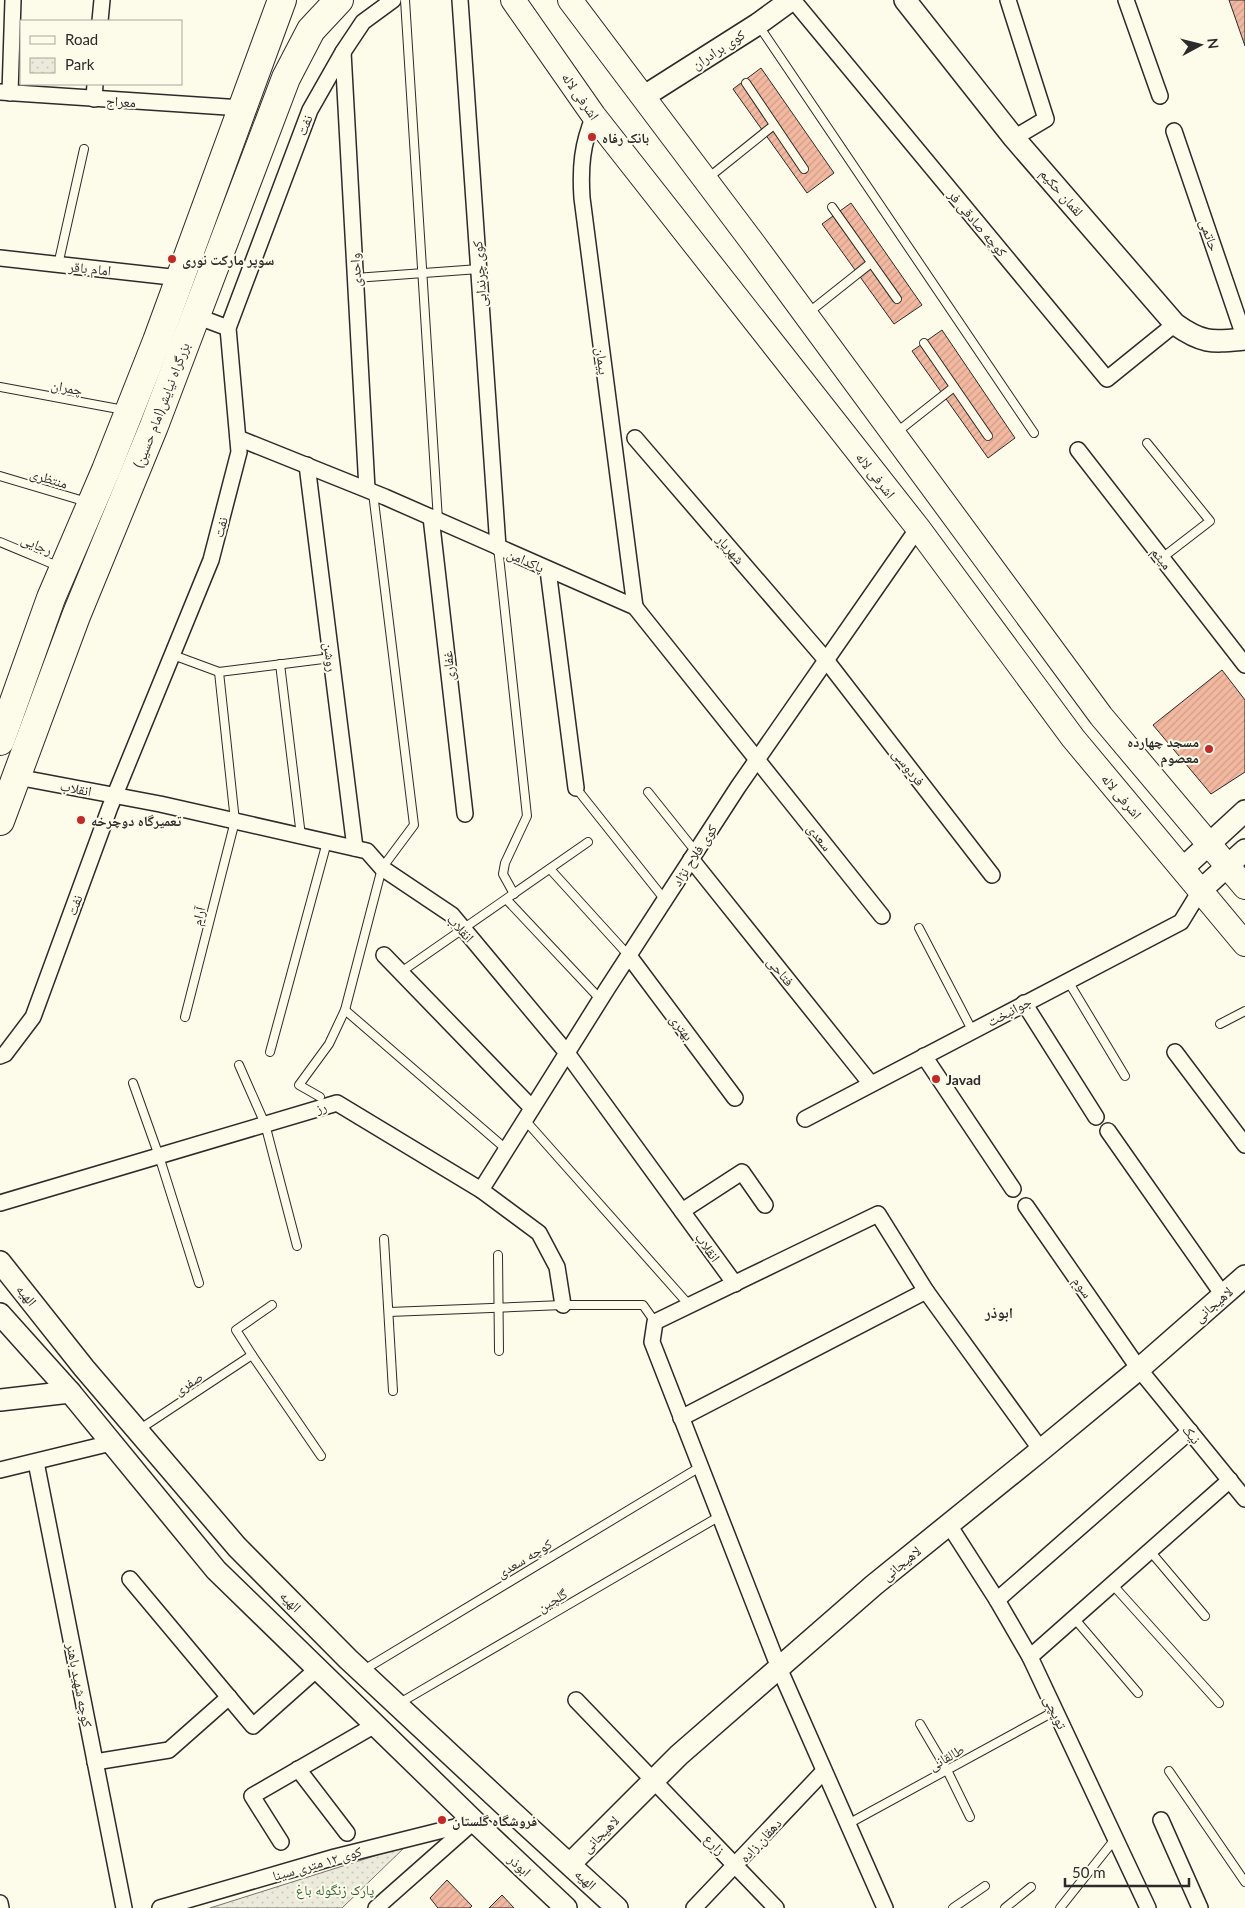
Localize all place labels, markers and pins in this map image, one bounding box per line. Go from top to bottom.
place label: بانک رفاه [602,129,649,146]
marker: بانک رفاه [586,131,598,143]
place label: سوپر مارکت نوری [182,251,274,269]
marker: سوپر مارکت نوری [166,253,178,265]
place label: مسجد چهارده معصوم [1127,733,1199,768]
marker: مسجد چهارده معصوم [1203,743,1215,755]
place label: تعمیرگاه دوچرخه [91,812,182,829]
marker: تعمیرگاه دوچرخه [75,814,87,826]
place label: Javad [946,1071,981,1088]
marker: Javad [930,1073,942,1085]
place label: فروشگاه گلستان [452,1812,537,1830]
marker: فروشگاه گلستان [436,1814,448,1826]

